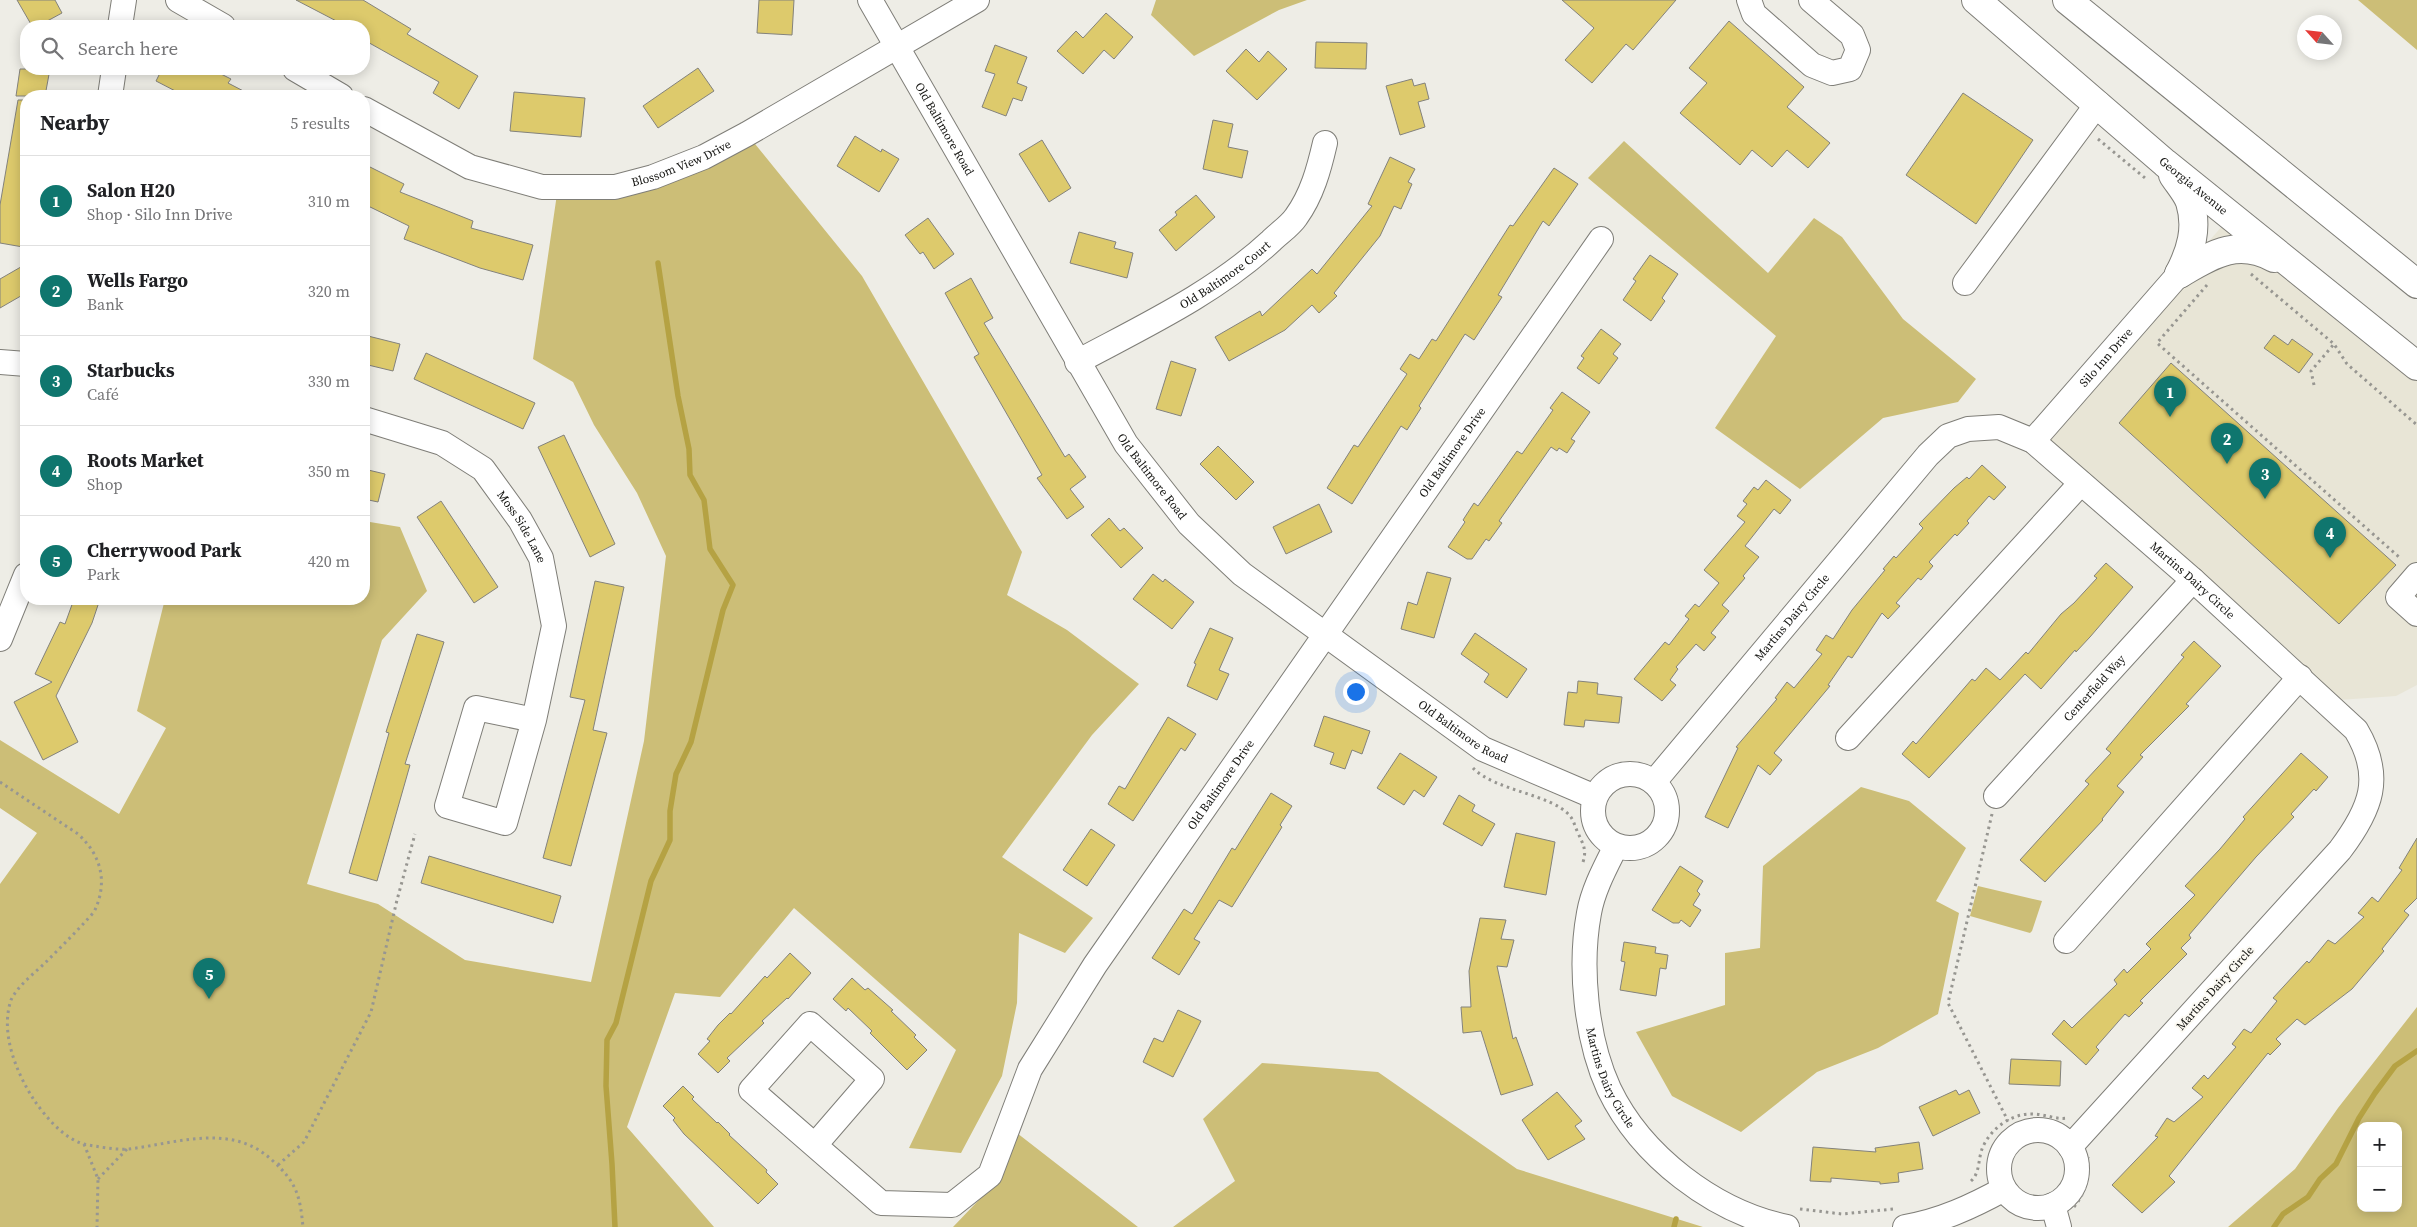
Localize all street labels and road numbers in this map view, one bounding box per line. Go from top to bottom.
street label: Old Baltimore Road [911,80,978,179]
street label: Blossom View Drive [630,136,734,190]
street label: Georgia Avenue [2156,153,2231,218]
street label: Old Baltimore Court [1177,237,1274,313]
street label: Silo Inn Drive [2076,325,2136,390]
street label: Old Baltimore Drive [1415,404,1489,501]
street label: Old Baltimore Road [1114,430,1191,523]
street label: Moss Side Lane [493,487,550,564]
street label: Martins Dairy Circle [2147,538,2238,623]
street label: Martins Dairy Circle [1751,570,1833,664]
street label: Centerfield Way [2060,651,2130,725]
street label: Old Baltimore Road [1415,696,1511,767]
street label: Old Baltimore Drive [1184,736,1258,833]
street label: Martins Dairy Circle [2173,942,2257,1034]
street label: Martins Dairy Circle [1582,1026,1639,1132]

